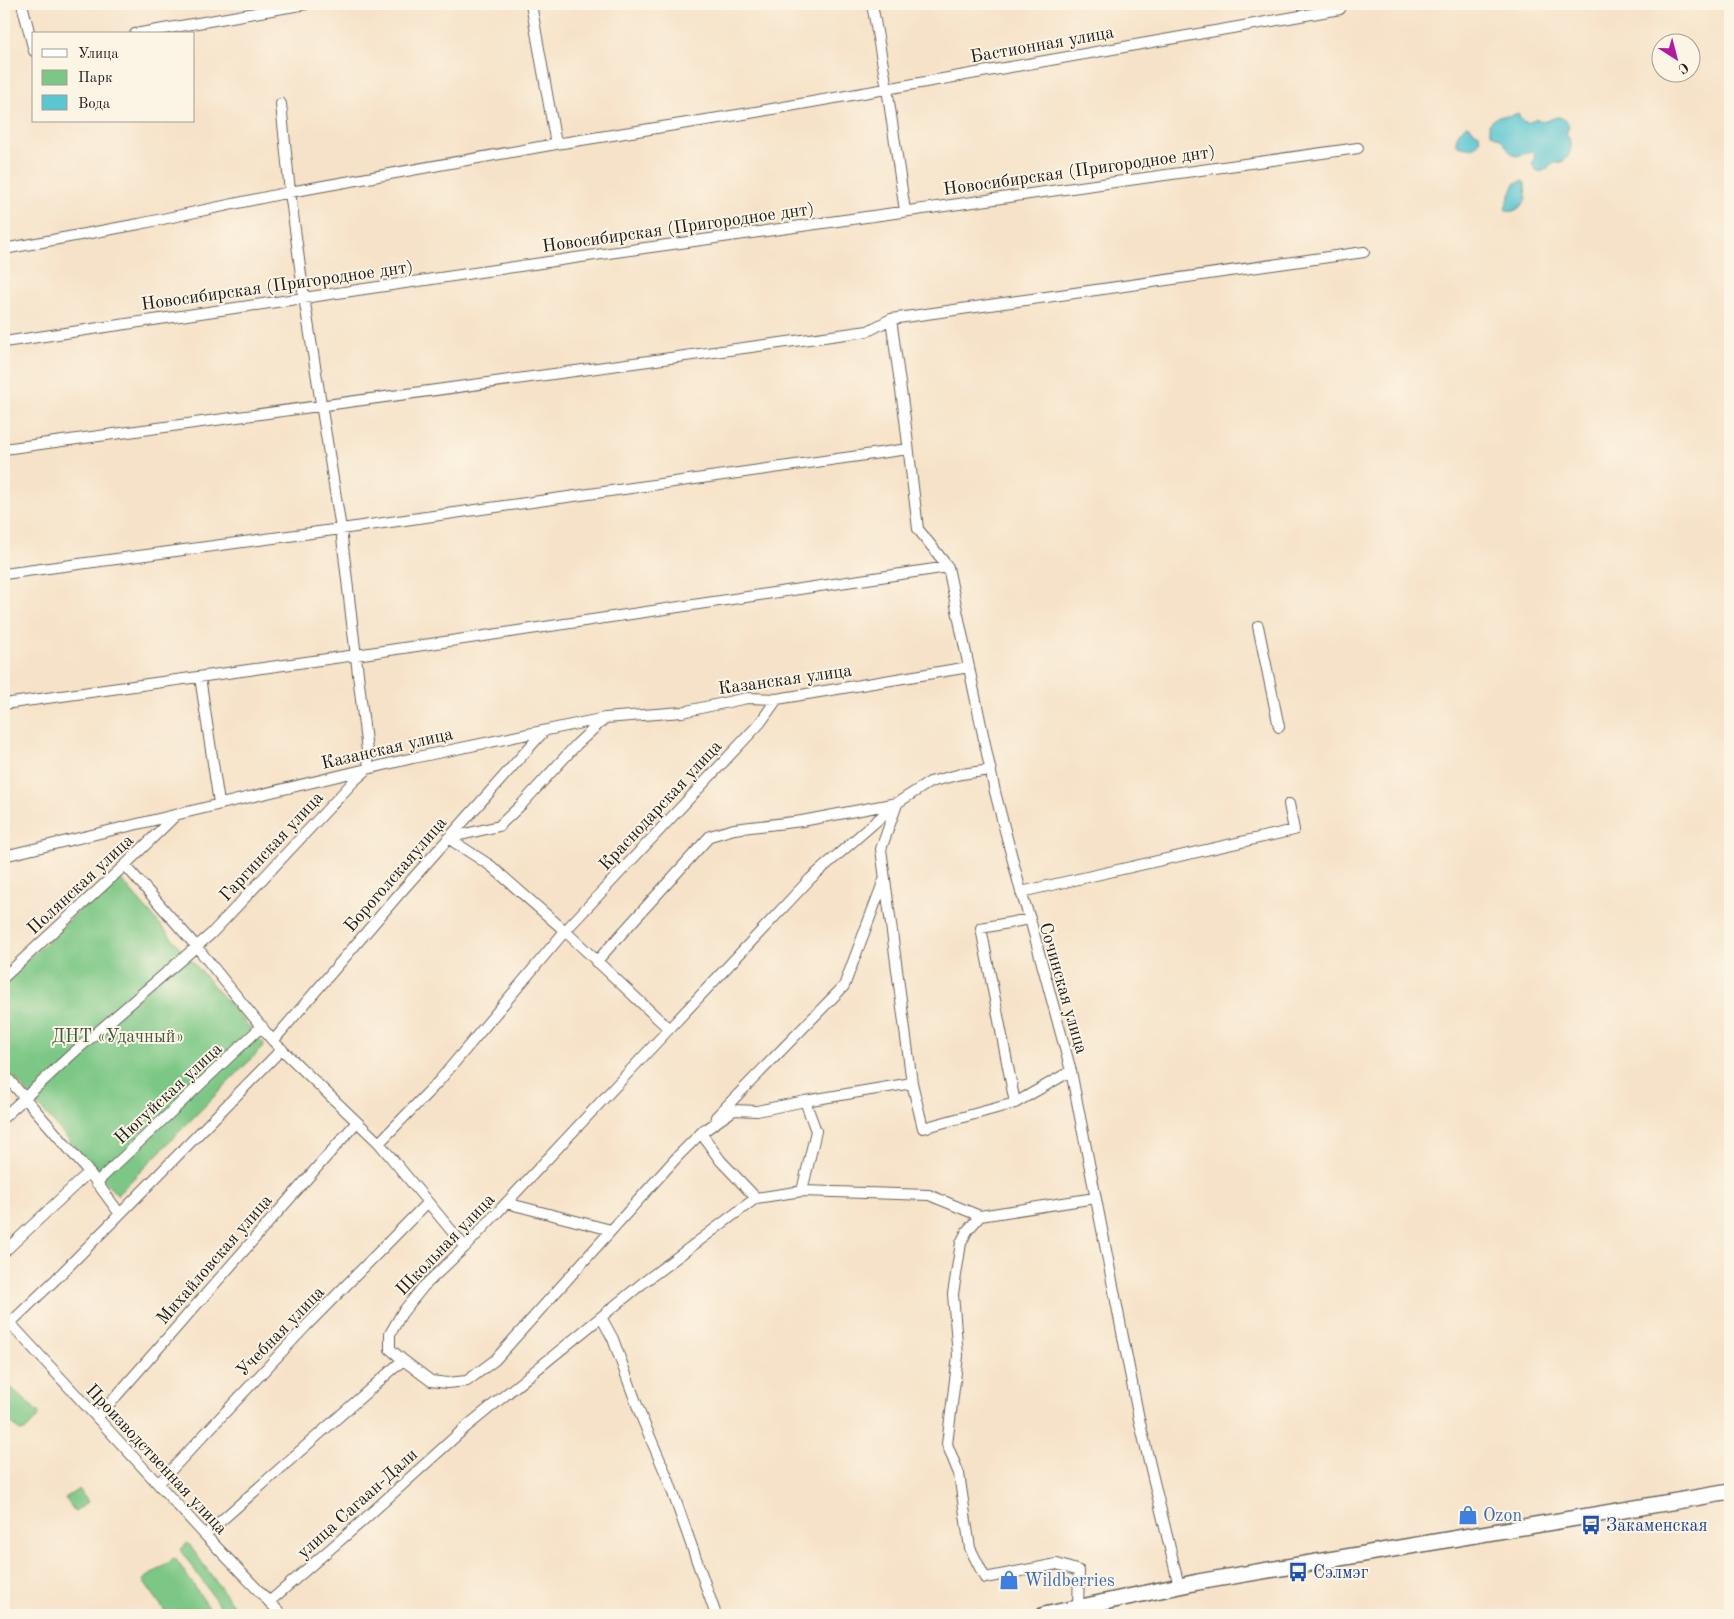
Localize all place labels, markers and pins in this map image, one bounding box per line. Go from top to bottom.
shop icon: Ozon [1457,1504,1479,1526]
place label: Ozon [1483,1507,1522,1525]
bus stop icon: Закаменская [1580,1514,1602,1536]
place label: Закаменская [1606,1517,1708,1535]
bus stop icon: Сэлмэг [1287,1561,1309,1583]
place label: Сэлмэг [1313,1564,1369,1582]
shop icon: Wildberries [998,1569,1020,1591]
place label: Wildberries [1024,1572,1115,1590]

